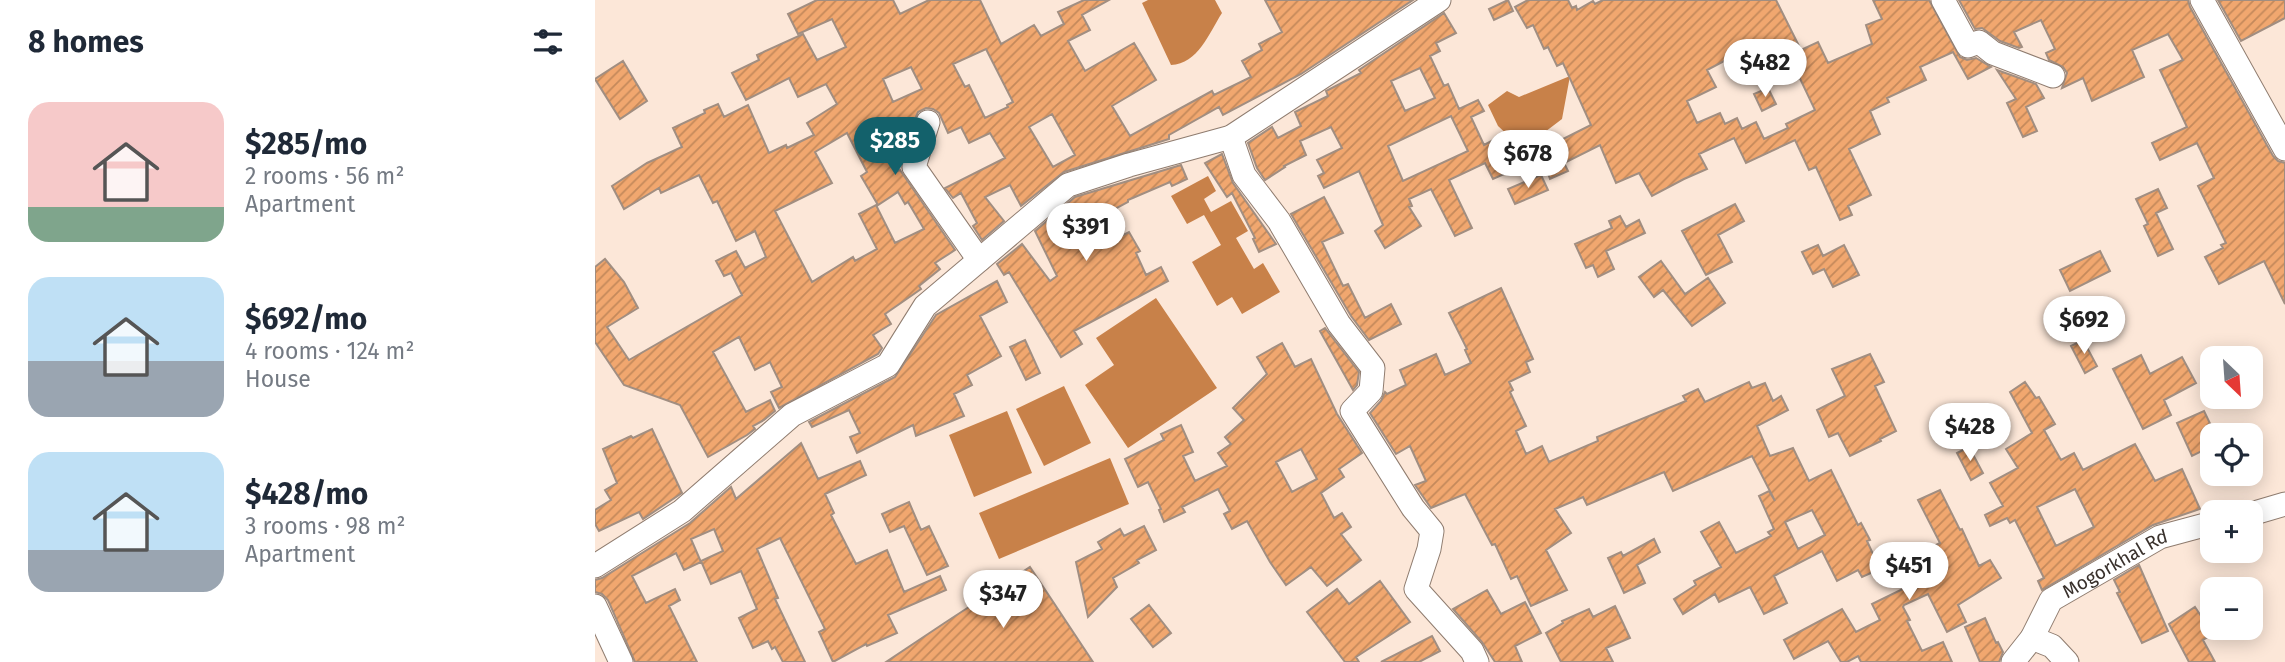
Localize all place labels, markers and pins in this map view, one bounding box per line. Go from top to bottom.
pin: $482 [1724,40,1806,99]
pin: $285 [854,118,936,177]
pin: $678 [1487,130,1569,190]
pin: $391 [1045,204,1127,263]
pin: $692 [2043,296,2125,356]
pin: $428 [1929,404,2011,463]
pin: $451 [1868,542,1950,602]
pin: $347 [962,570,1044,630]

